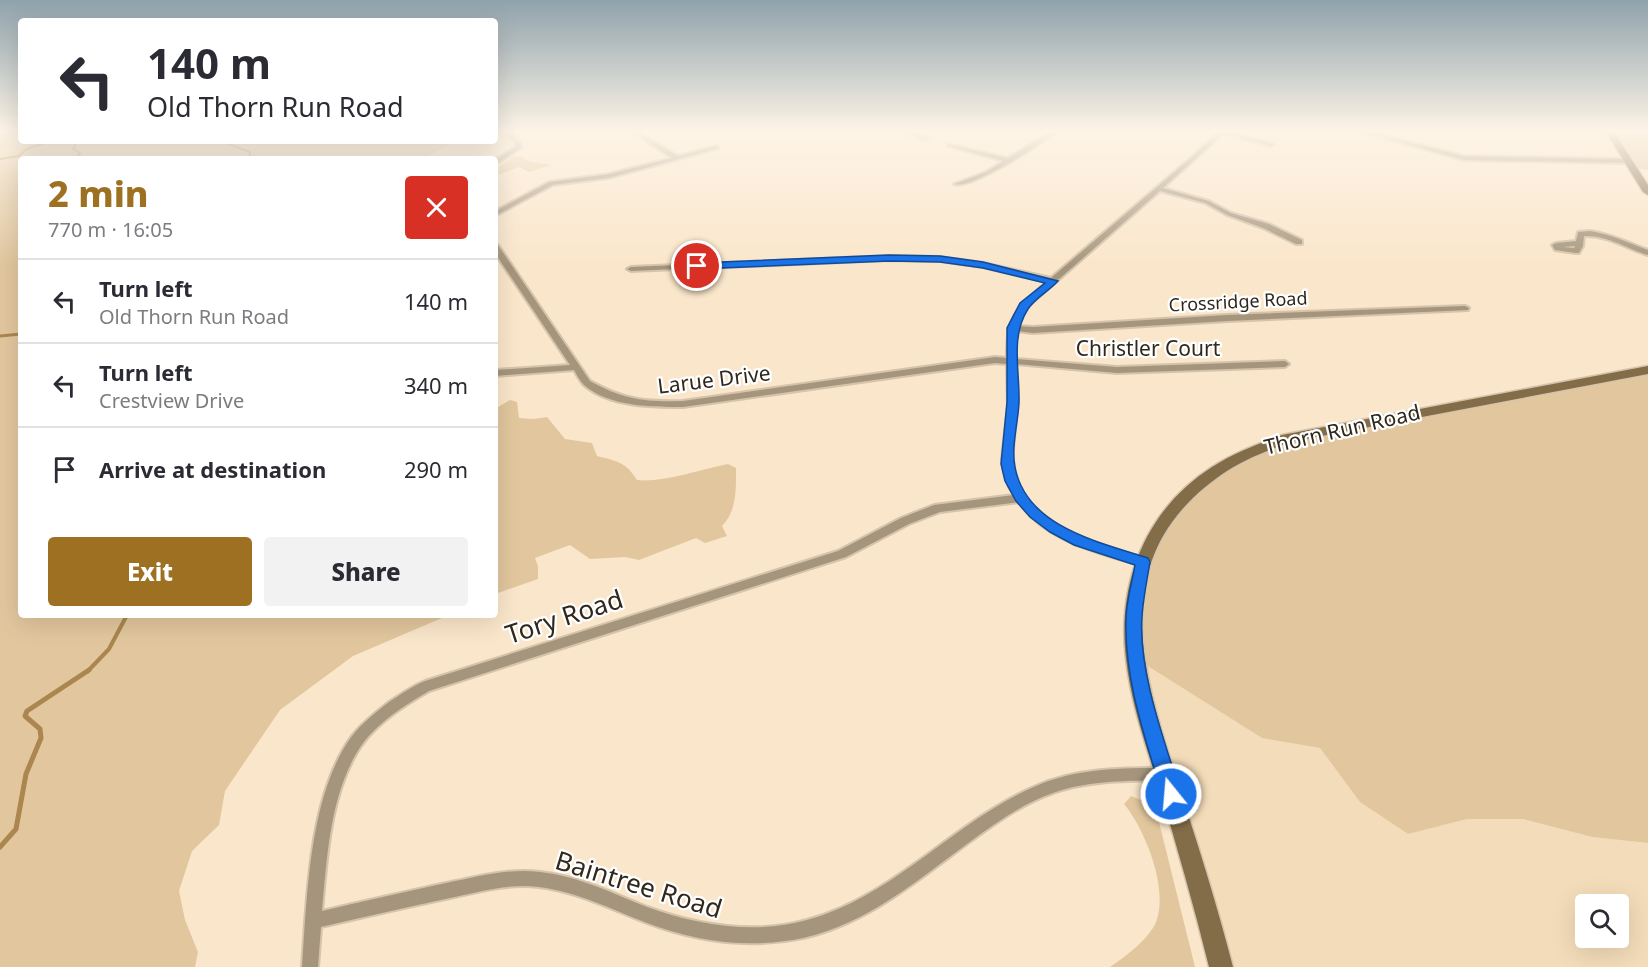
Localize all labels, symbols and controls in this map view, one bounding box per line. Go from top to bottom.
text: 140 m [147,34,271,91]
icon: left [48,42,126,120]
text: Old Thorn Run Road [147,88,404,125]
text: 2 min [48,169,149,218]
button: close [405,176,468,239]
text: 770 m · 16:05 [48,216,173,243]
pin [671,240,722,291]
icon: arrive [680,249,713,282]
text: Turn left [99,273,193,303]
icon: left [48,285,81,318]
street label: Crossridge Road [1168,285,1308,317]
text: 140 m [404,286,468,316]
text: Old Thorn Run Road [99,303,289,330]
street label: Christler Court [1076,334,1221,362]
text: Turn left [99,357,193,387]
street label: Larue Drive [656,358,772,400]
icon: left [48,369,81,402]
text: 340 m [404,370,468,400]
text: Crestview Drive [99,387,244,414]
street label: Thorn Run Road [1261,397,1423,461]
icon: arrive [48,453,81,486]
text: Arrive at destination [99,454,326,484]
text: 290 m [404,454,468,484]
button: Exit [48,537,252,606]
button: Share [264,537,468,606]
street label: Tory Road [501,580,627,652]
position arrow [1139,762,1203,826]
street label: Baintree Road [551,842,727,926]
map controls [1575,894,1629,948]
button: search [1575,894,1629,948]

